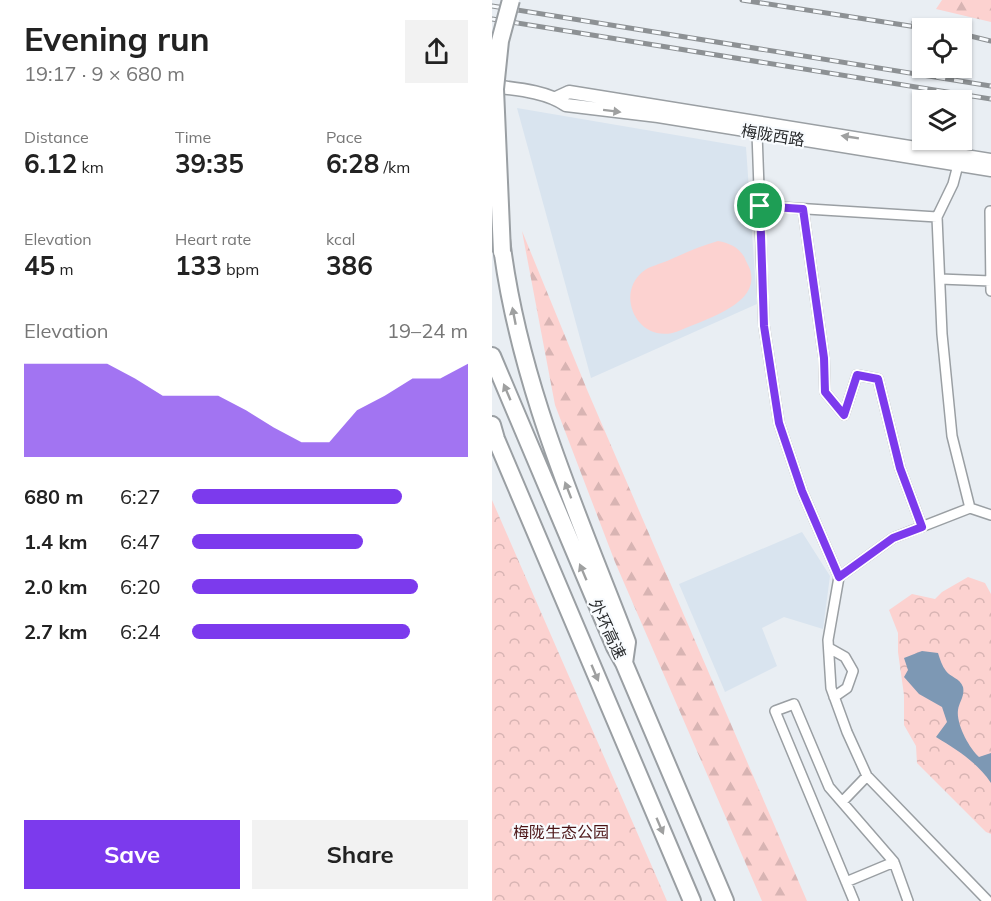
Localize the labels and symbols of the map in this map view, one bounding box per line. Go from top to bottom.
one-way arrow [603,106,622,115]
street label: 梅陇西路 [740,120,806,150]
one-way arrow [841,132,860,141]
pin [734,180,785,231]
one-way arrow [509,306,518,325]
one-way arrow [502,383,511,401]
one-way arrow [563,481,572,499]
one-way arrow [578,562,588,580]
street label: 外环高速 [585,596,631,662]
one-way arrow [591,664,600,682]
one-way arrow [656,817,665,835]
park label: 梅陇生态公园 [513,822,609,842]

